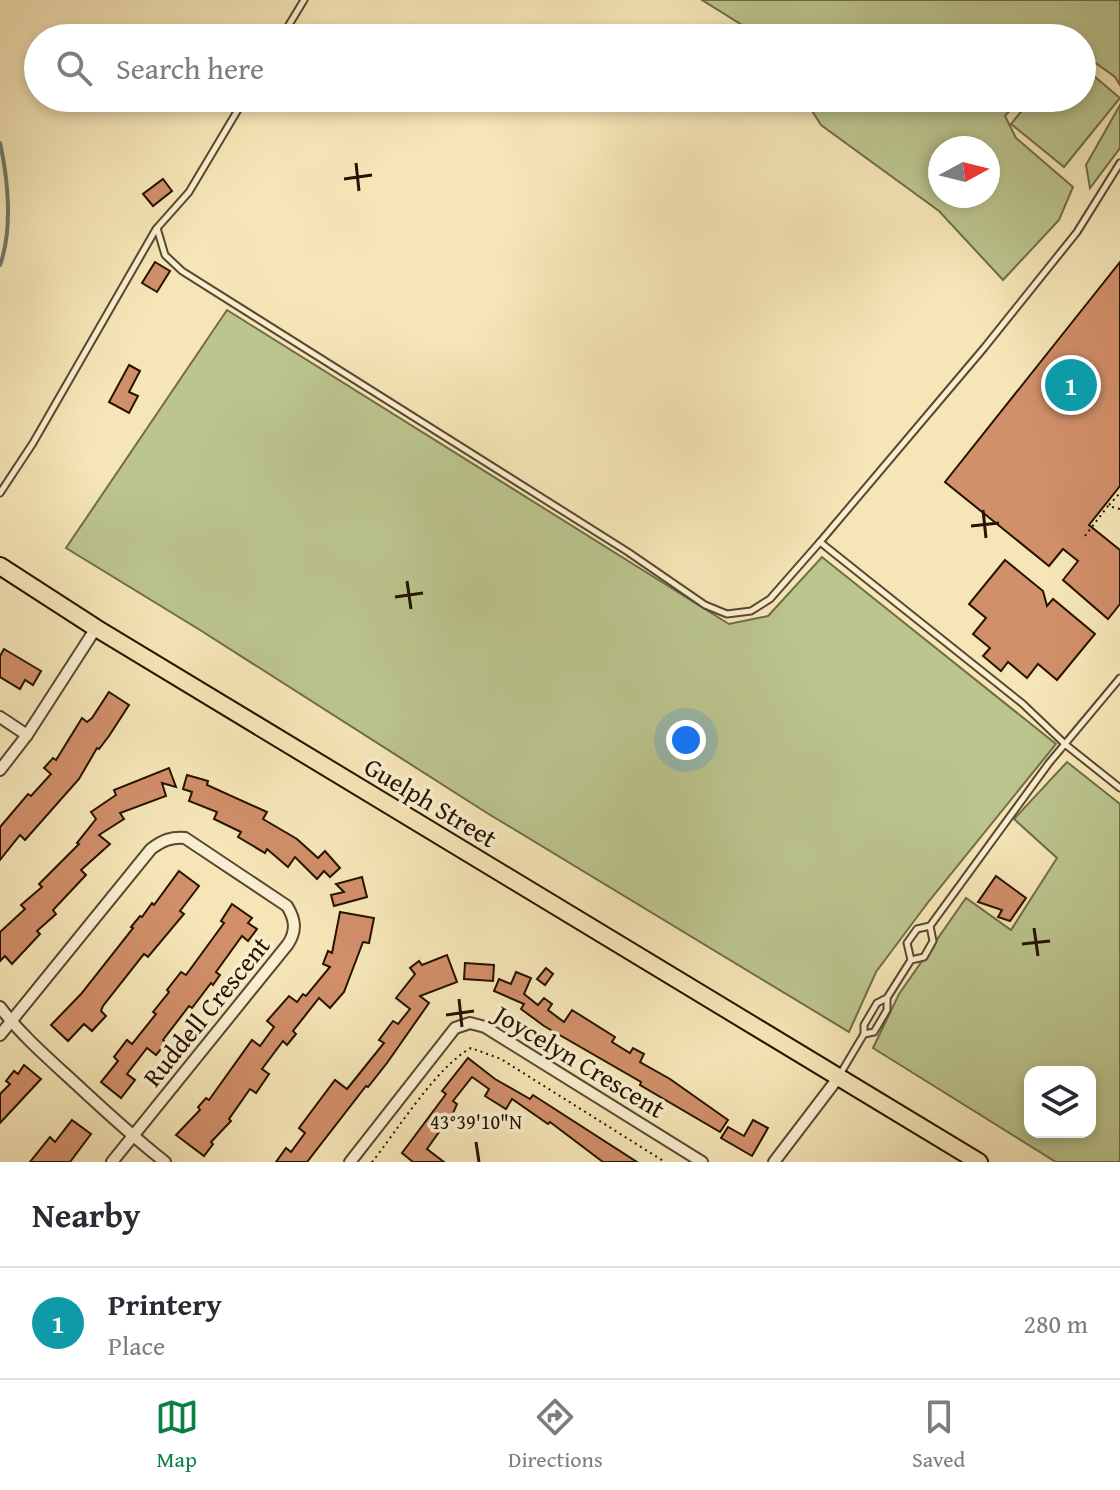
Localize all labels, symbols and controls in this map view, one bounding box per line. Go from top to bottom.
search box [24,24,1096,112]
icon: search [52,46,96,90]
text: Search here [116,46,264,90]
north arrow [928,136,1000,208]
pin: 1 [1045,355,1097,415]
your location [666,720,706,760]
street label: Guelph Street [357,747,505,857]
street label: Ruddell Crescent [133,927,279,1095]
street label: Joycelyn Crescent [485,993,673,1127]
map controls [1024,1066,1096,1138]
button: layers [1024,1066,1096,1138]
text: 43°39'10"N [430,1107,522,1136]
text: Nearby [32,1190,141,1239]
text: Printery [108,1282,222,1326]
text: 1 [51,1304,65,1343]
text: 280 m [1023,1304,1088,1343]
text: Place [108,1326,165,1365]
tab: Map [155,1395,199,1475]
tab: Directions [508,1395,603,1475]
tab: Saved [912,1395,965,1475]

